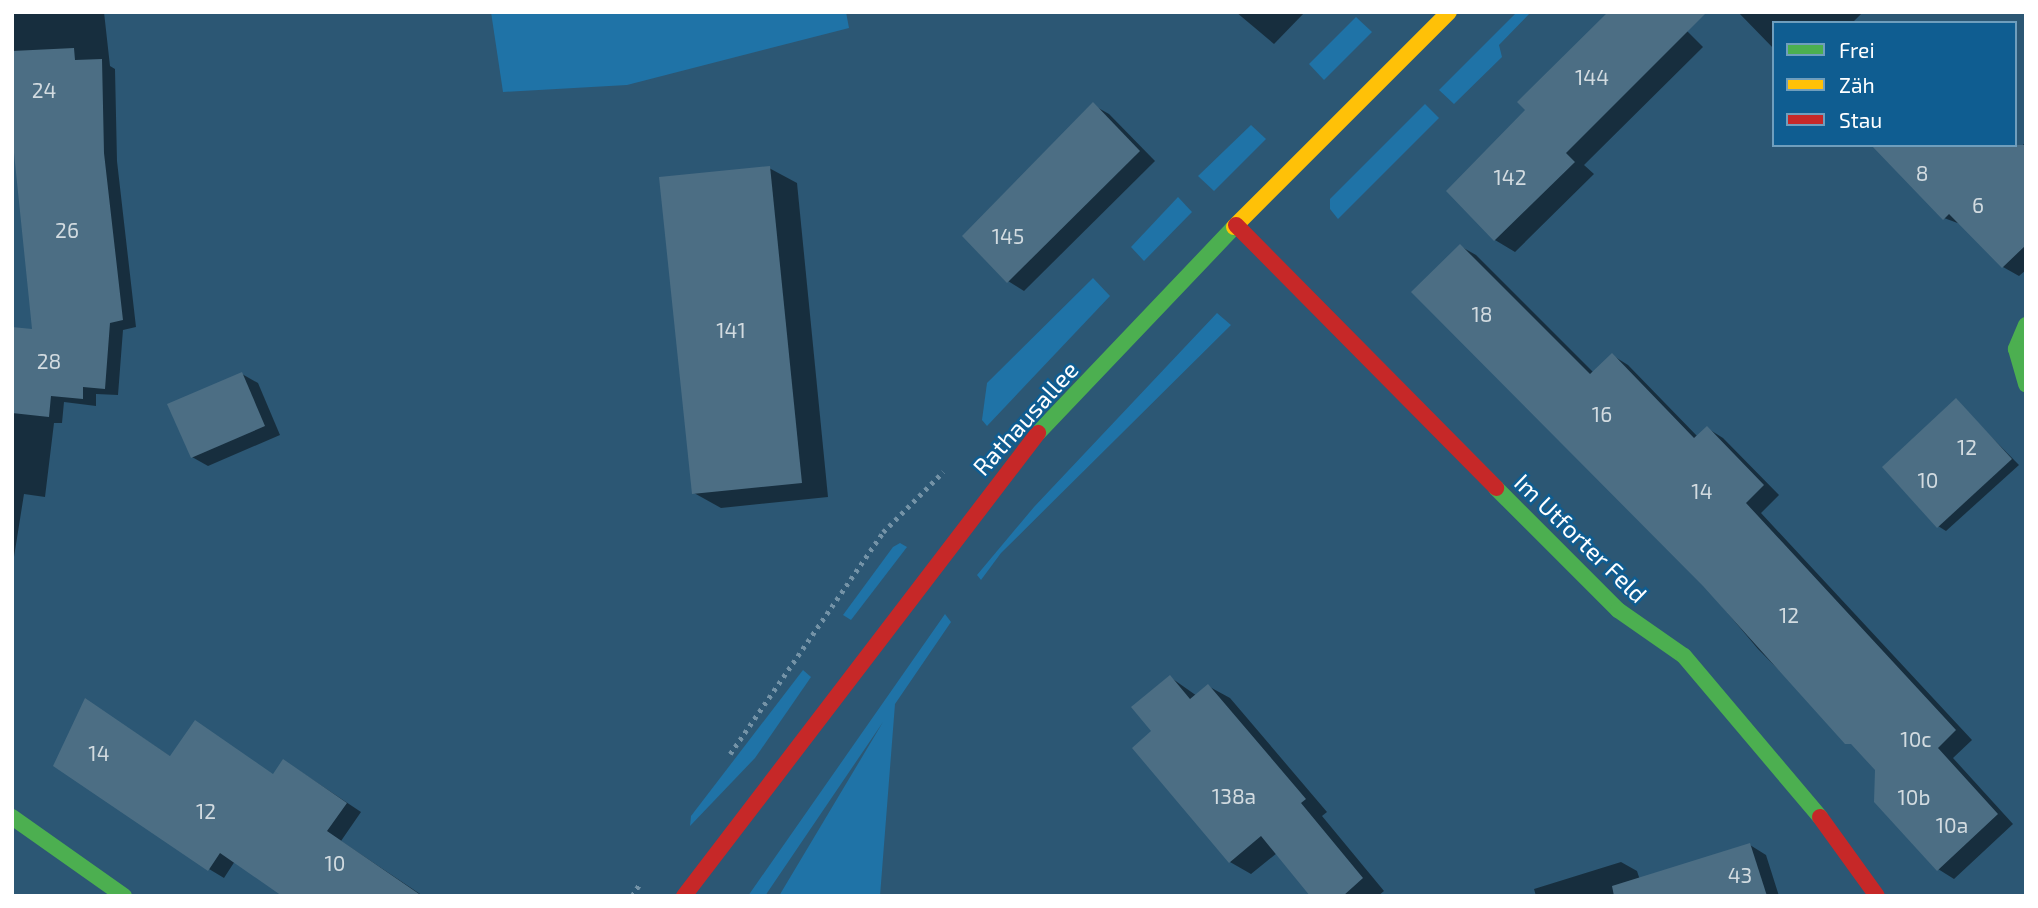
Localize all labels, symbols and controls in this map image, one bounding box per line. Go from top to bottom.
legend [1772,21,2017,147]
text: Frei [1839,37,1875,62]
house number: 144 [1575,64,1609,90]
text: Zäh [1839,72,1875,97]
house number: 24 [32,77,56,103]
text: Stau [1839,107,1882,132]
house number: 8 [1916,160,1928,186]
house number: 142 [1493,164,1527,190]
house number: 6 [1972,192,1984,218]
house number: 26 [55,217,79,243]
house number: 145 [992,223,1024,249]
house number: 18 [1471,301,1493,327]
house number: 141 [716,317,746,343]
house number: 28 [37,348,61,374]
street label: Rathausallee [966,355,1084,481]
house number: 16 [1592,401,1612,427]
house number: 12 [1957,434,1977,460]
street label: Im Utforter Feld [1509,467,1653,609]
house number: 10 [1917,467,1939,493]
house number: 14 [1691,478,1713,504]
house number: 12 [1779,602,1799,628]
house number: 10c [1900,726,1932,752]
house number: 14 [88,740,110,766]
house number: 138a [1212,783,1256,809]
house number: 10b [1898,784,1930,810]
house number: 12 [196,798,216,824]
house number: 10a [1936,812,1968,838]
house number: 10 [324,850,346,876]
house number: 43 [1728,862,1752,888]

